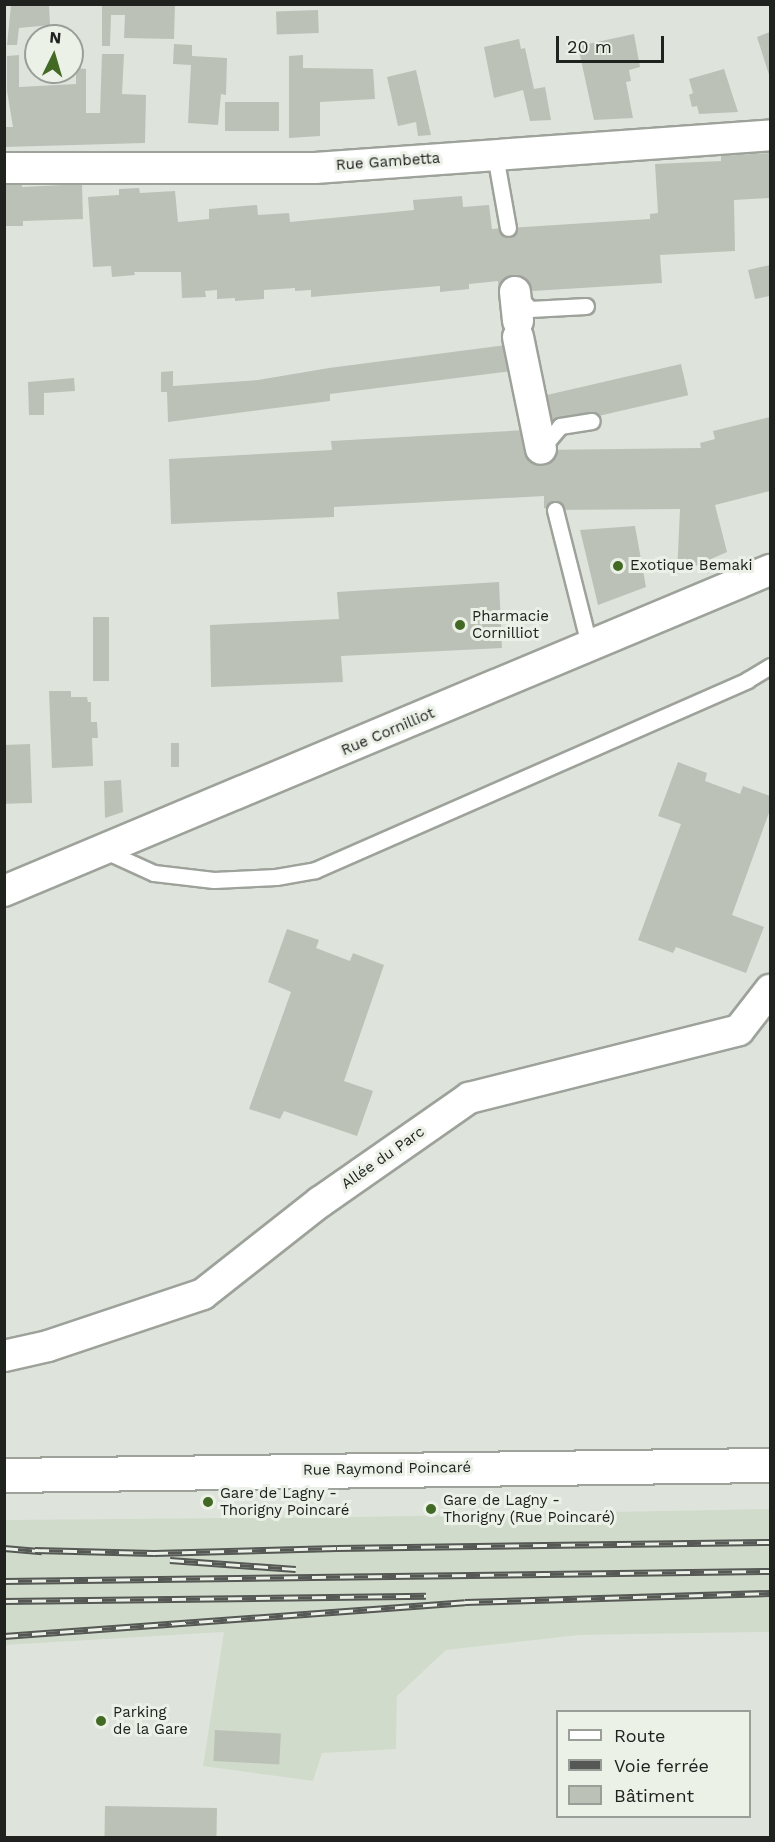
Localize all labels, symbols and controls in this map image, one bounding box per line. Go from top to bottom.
north arrow [24,24,84,84]
scale bar [559,24,667,62]
text: N [49,28,62,48]
text: 20 m [567,36,612,57]
street label: Rue Gambetta [335,149,441,175]
place label: Exotique Bemaki [630,557,753,575]
marker: Exotique Bemaki [611,559,625,573]
place label: Pharmacie Cornilliot [472,607,549,642]
marker: Pharmacie Cornilliot [453,618,467,632]
street label: Rue Cornilliot [339,704,437,760]
street label: Allée du Parc [338,1123,428,1193]
street label: Rue Raymond Poincaré [303,1459,471,1479]
place label: Gare de Lagny - Thorigny Poincaré [220,1484,350,1519]
place label: Gare de Lagny - Thorigny (Rue Poincaré) [443,1491,615,1526]
marker: Gare de Lagny - Thorigny Poincaré [201,1495,215,1509]
marker: Gare de Lagny - Thorigny (Rue Poincaré) [424,1502,438,1516]
place label: Parking de la Gare [113,1703,188,1738]
legend [556,1710,751,1818]
marker: Parking de la Gare [94,1714,108,1728]
text: Route [614,1725,666,1746]
text: Voie ferrée [614,1755,709,1776]
text: Bâtiment [614,1785,694,1806]

